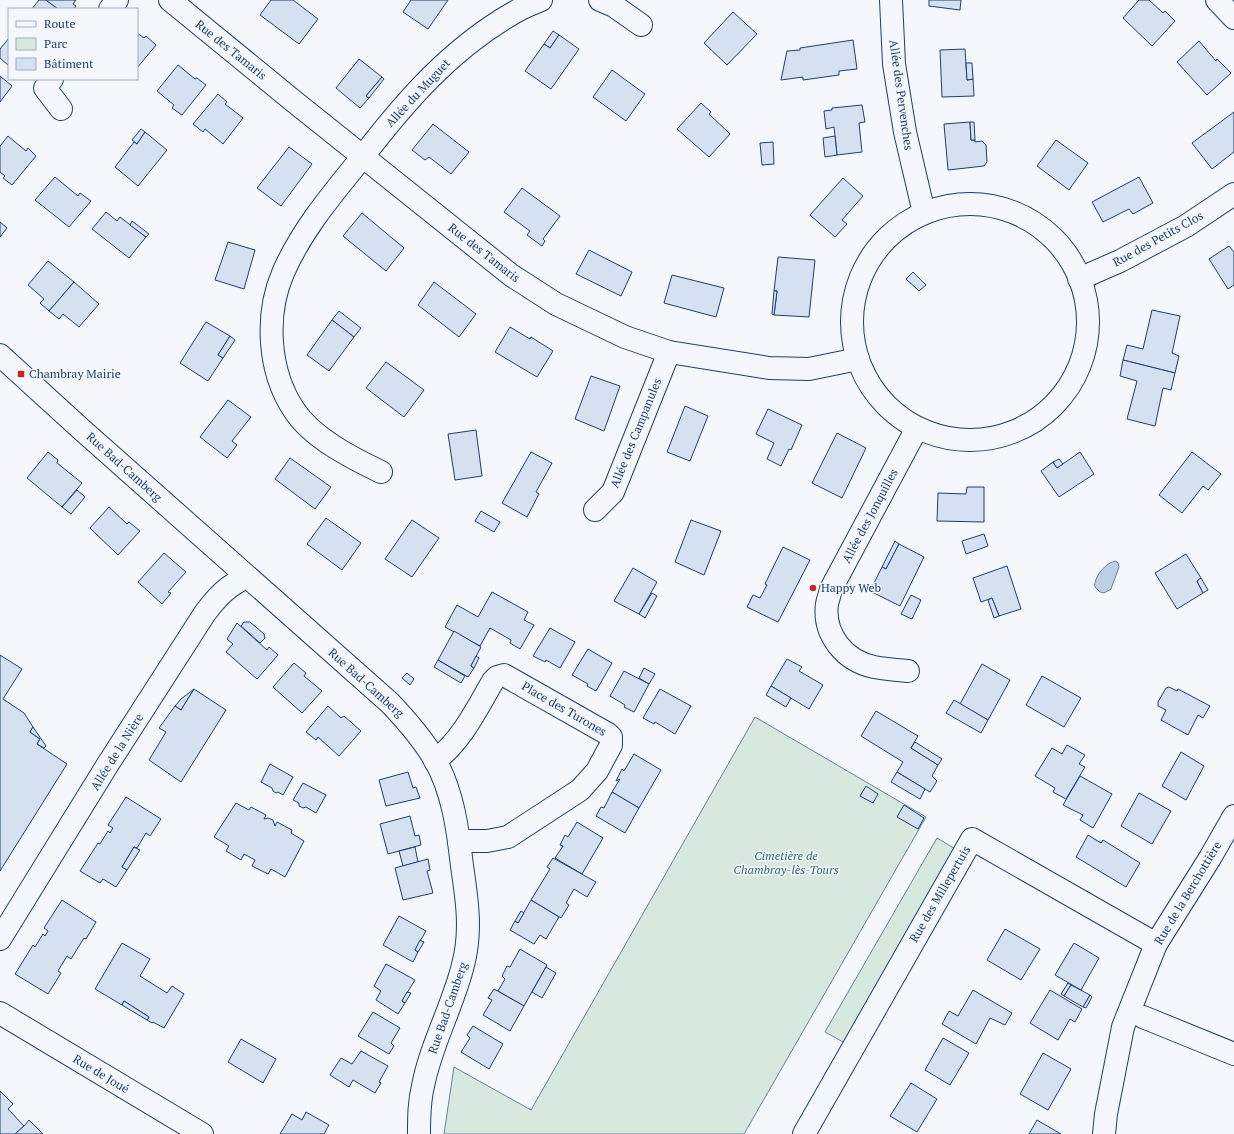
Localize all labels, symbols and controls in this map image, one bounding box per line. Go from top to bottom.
legend [8,8,138,80]
text: Route [44,16,75,31]
street label: Rue des Tamaris [193,16,270,83]
text: Parc [44,36,68,51]
street label: Allée des Pervenches [886,39,917,151]
street label: Allée du Muguet [382,55,453,130]
text: Bâtiment [44,56,94,71]
street label: Rue des Petits Clos [1110,208,1206,270]
street label: Rue des Tamaris [445,220,523,285]
place label: Chambray Mairie [29,366,121,381]
marker: Chambray Mairie [16,369,26,379]
street label: Allée des Campanules [607,376,664,490]
street label: Rue Bad-Camberg [84,429,166,505]
street label: Allée des Jonquilles [838,466,901,565]
place label: Happy Web [821,580,882,595]
marker: Happy Web [808,583,818,593]
street label: Rue Bad-Camberg [326,645,408,721]
street label: Place des Turones [519,678,609,739]
street label: Allée de la Nière [87,711,146,793]
street label: Rue de la Berchottière [1151,838,1224,947]
street label: Rue des Millepertuis [906,843,973,945]
park label: Cimetière de Chambray-lès-Tours [733,848,839,877]
street label: Rue Bad-Camberg [425,959,471,1056]
street label: Rue de Joué [71,1051,132,1096]

